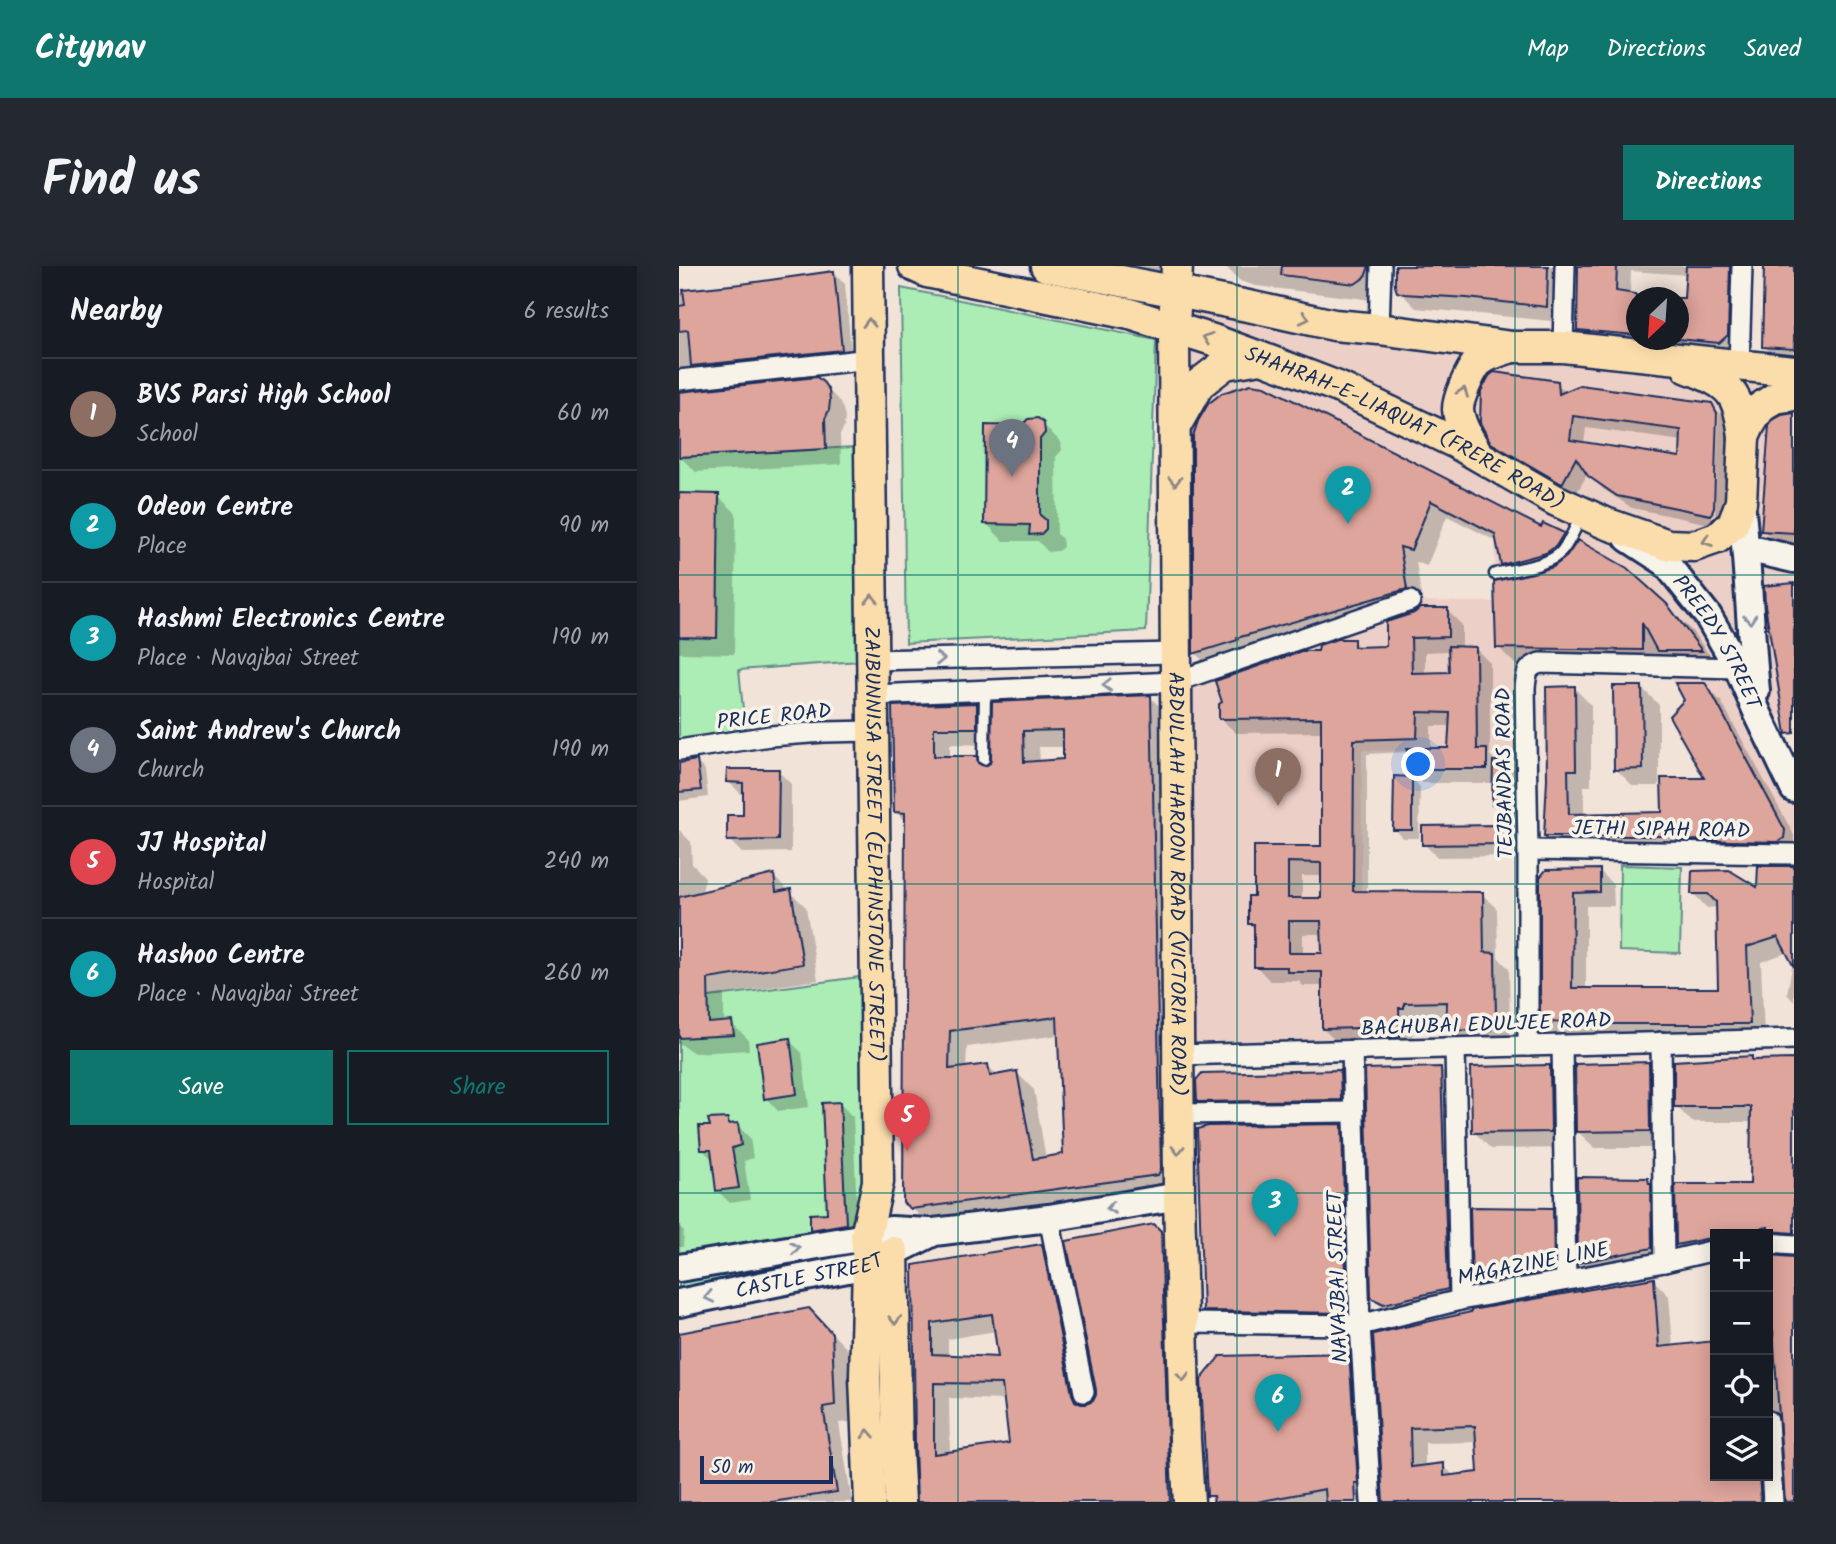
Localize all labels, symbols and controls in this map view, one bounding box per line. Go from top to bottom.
text: Citynav [35,23,145,76]
text: Map [1527,30,1569,69]
text: Directions [1607,30,1706,69]
text: Saved [1744,30,1801,69]
text: Find us [42,143,200,221]
button: Directions [1623,145,1794,220]
north arrow [1626,287,1689,350]
text: Nearby [70,288,162,336]
text: 6 results [524,294,609,330]
one-way arrow [1299,310,1311,325]
one-way arrow [861,317,877,327]
one-way arrow [1202,332,1214,346]
street label: SHAHRAH-E-LIAQUAT (FRERE ROAD) [1240,338,1570,520]
text: BVS Parsi High School [137,375,390,417]
one-way arrow [1455,387,1469,399]
text: 1 [90,396,96,432]
text: 60 m [557,396,609,432]
text: School [137,417,198,453]
pin: 4 [989,419,1035,477]
pin: 2 [1325,466,1371,524]
one-way arrow [1167,476,1183,487]
text: Odeon Centre [137,487,293,529]
text: 2 [86,508,100,544]
text: 90 m [559,508,609,544]
text: Place [137,529,187,565]
one-way arrow [1701,533,1713,547]
street label: PREEDY STREET [1663,568,1770,716]
one-way arrow [864,593,880,604]
text: Hashmi Electronics Centre [137,599,445,641]
one-way arrow [1742,614,1757,625]
text: 3 [87,620,99,656]
text: 190 m [552,620,609,656]
street label: ZAIBUNNISA STREET (ELPHINSTONE STREET) [854,626,892,1062]
text: Place · Navajbai Street [137,641,359,677]
one-way arrow [935,651,946,666]
street label: ABDULLAH HAROON ROAD (VICTORIA ROAD) [1158,672,1193,1096]
one-way arrow [1102,678,1113,693]
street label: TEJBANDAS ROAD [1488,687,1523,859]
street label: PRICE ROAD [715,695,833,740]
text: Saint Andrew's Church [137,711,401,753]
text: 4 [87,732,99,768]
text: 190 m [552,732,609,768]
your location [1401,747,1435,781]
pin: 1 [1255,748,1301,806]
text: Church [137,753,204,789]
street label: JETHI SIPAH ROAD [1572,812,1750,849]
text: JJ Hospital [137,823,266,865]
text: 5 [87,844,99,880]
text: 240 m [544,844,609,880]
text: Hospital [137,865,214,901]
text: Hashoo Centre [137,935,305,977]
text: 6 [87,956,99,992]
text: 260 m [544,956,609,992]
text: Place · Navajbai Street [137,977,359,1013]
street label: BACHUBAI EDULJEE ROAD [1360,1005,1612,1046]
button: Save [70,1050,333,1125]
button: Share [347,1050,609,1125]
pin: 5 [884,1093,930,1151]
one-way arrow [1170,1145,1186,1155]
pin: 3 [1252,1179,1298,1237]
street label: NAVAJBAI STREET [1319,1189,1358,1364]
one-way arrow [1105,1200,1117,1215]
map controls [1710,1229,1773,1481]
button: + [1710,1229,1773,1292]
street label: MAGAZINE LINE [1455,1233,1613,1295]
one-way arrow [789,1241,801,1256]
street label: CASTLE STREET [732,1244,891,1309]
one-way arrow [703,1289,715,1303]
button: − [1710,1292,1773,1355]
one-way arrow [887,1315,902,1326]
button: locate [1710,1355,1773,1418]
one-way arrow [1176,1372,1191,1383]
pin: 6 [1255,1374,1301,1432]
button: layers [1710,1418,1773,1481]
one-way arrow [860,1428,875,1439]
scale bar [700,1453,833,1485]
text: 50 m [711,1453,753,1483]

